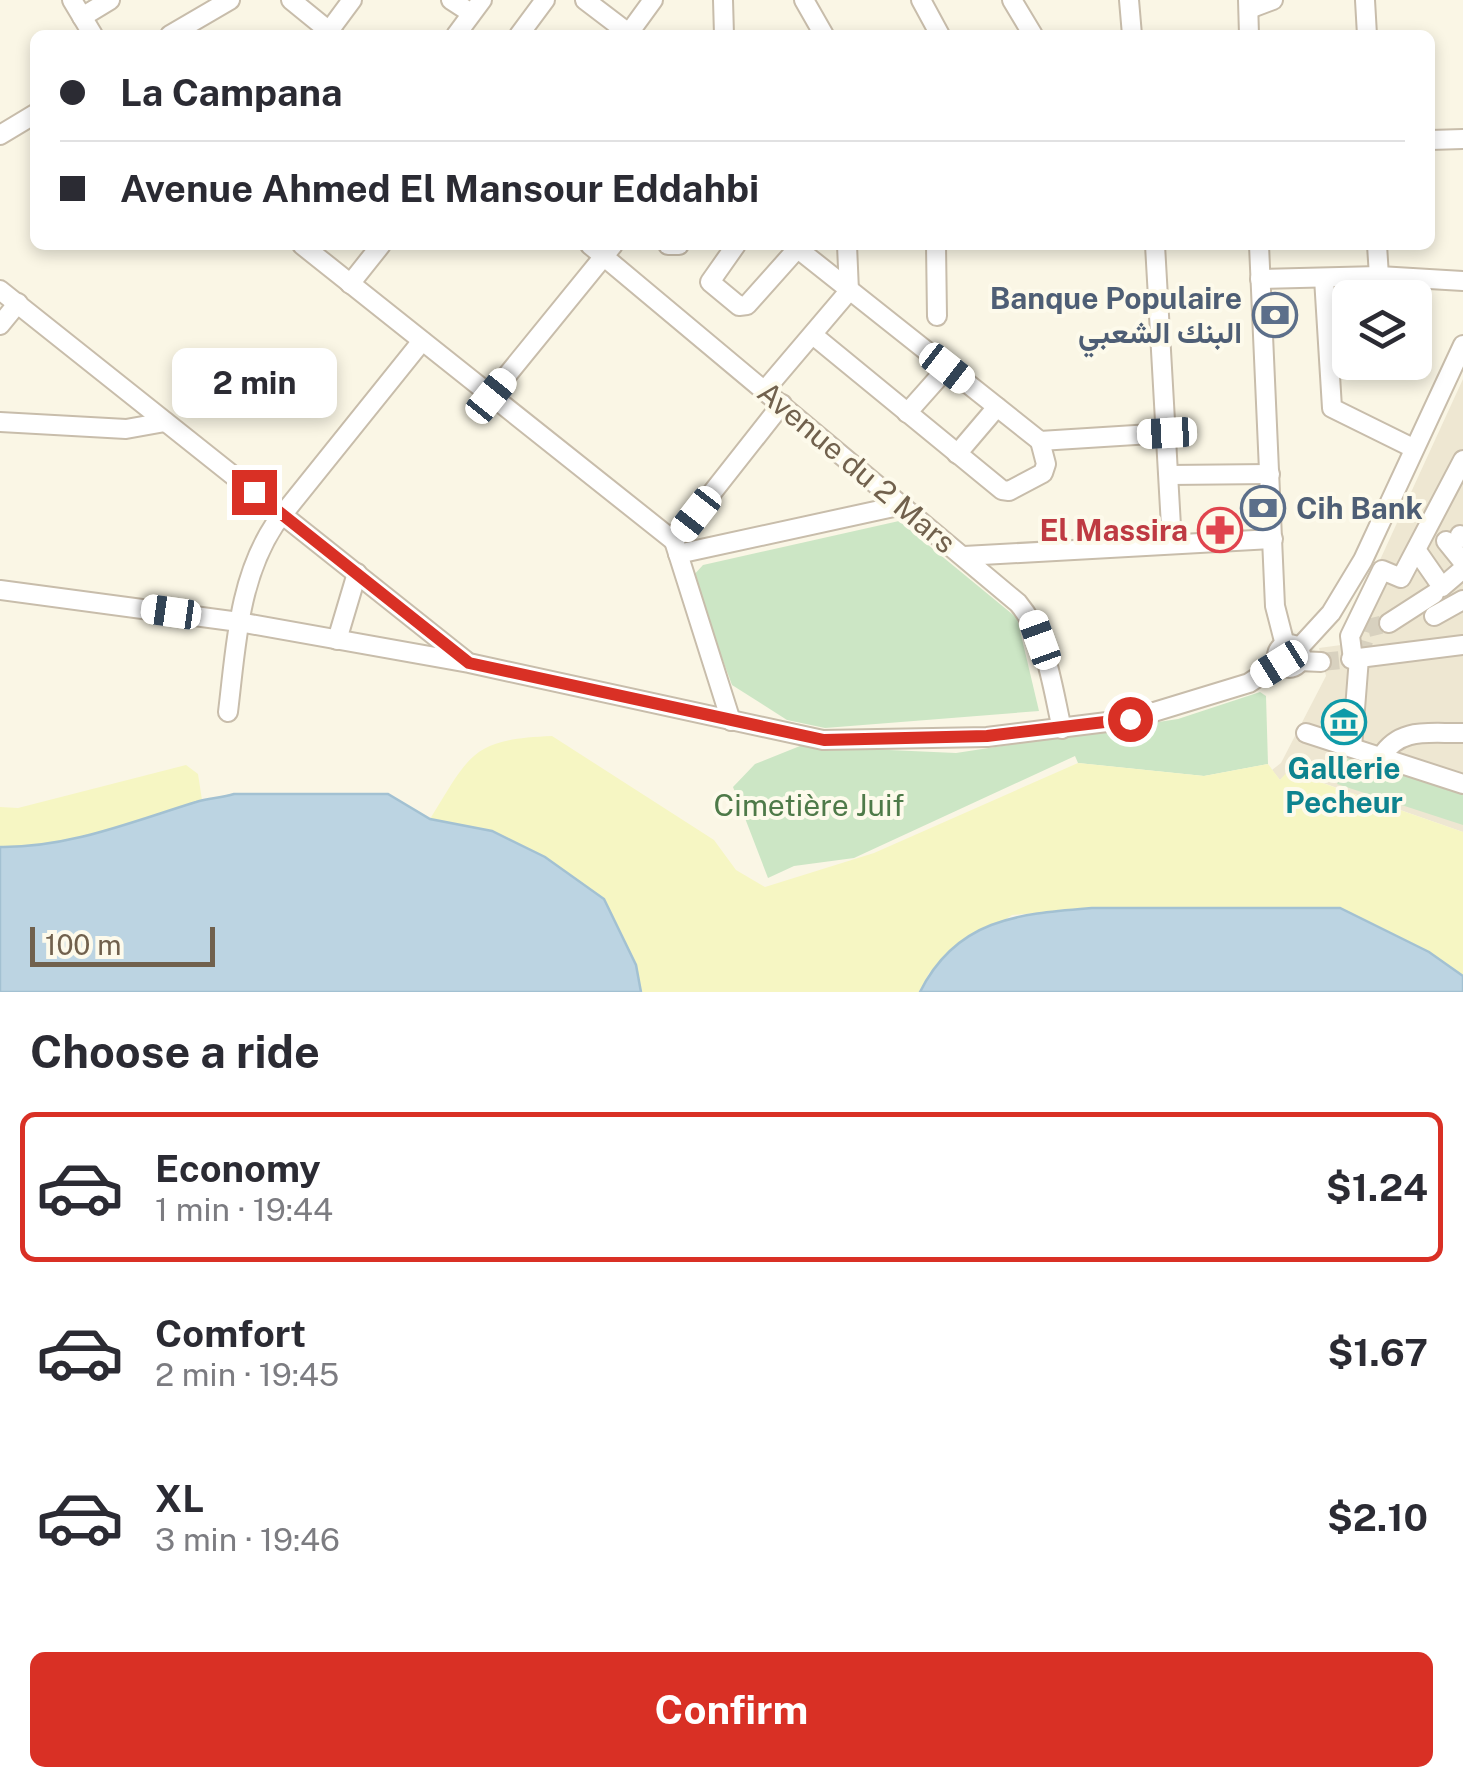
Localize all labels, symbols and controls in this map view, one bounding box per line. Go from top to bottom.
text: La Campana [120,70,342,115]
text: Avenue Ahmed El Mansour Eddahbi [120,166,759,211]
place label: Banque Populaire البنك الشعبي [990,280,1242,358]
map controls [1332,280,1432,380]
button: layers [1332,280,1432,380]
bank icon: Banque Populaire البنك الشعبي [1252,292,1298,338]
car [914,338,980,398]
callout: 2 min [172,347,336,417]
car [460,363,522,429]
text: 2 min [213,364,296,401]
street label: Avenue du 2 Mars [751,374,963,560]
car [1136,416,1198,450]
route end [232,470,277,515]
car [666,481,726,547]
bank icon: Cih Bank [1240,485,1286,531]
place label: Cih Bank [1296,490,1423,526]
pharmacy icon: El Massira [1197,507,1243,553]
place label: El Massira [1040,512,1188,548]
car [139,593,203,631]
car [1016,607,1064,673]
car [1246,635,1312,693]
route start [1108,697,1153,742]
museum icon: Gallerie Pecheur [1321,699,1367,745]
place label: Gallerie Pecheur [1285,750,1403,820]
park label: Cimetière Juif [714,787,904,823]
scale bar [30,922,215,966]
text: 100 m [45,928,122,961]
text: Choose a ride [30,1025,320,1078]
icon: car [35,1142,125,1232]
text: Economy [155,1146,321,1191]
text: $1.24 [1326,1165,1428,1210]
text: 1 min · 19:44 [155,1191,333,1228]
icon: car [35,1307,125,1397]
text: Comfort [155,1311,306,1356]
text: $1.67 [1327,1330,1428,1375]
text: 2 min · 19:45 [155,1356,339,1393]
icon: car [35,1472,125,1562]
text: XL [155,1476,204,1521]
text: $2.10 [1327,1495,1428,1540]
text: 3 min · 19:46 [155,1521,340,1558]
button: Confirm [30,1652,1433,1767]

